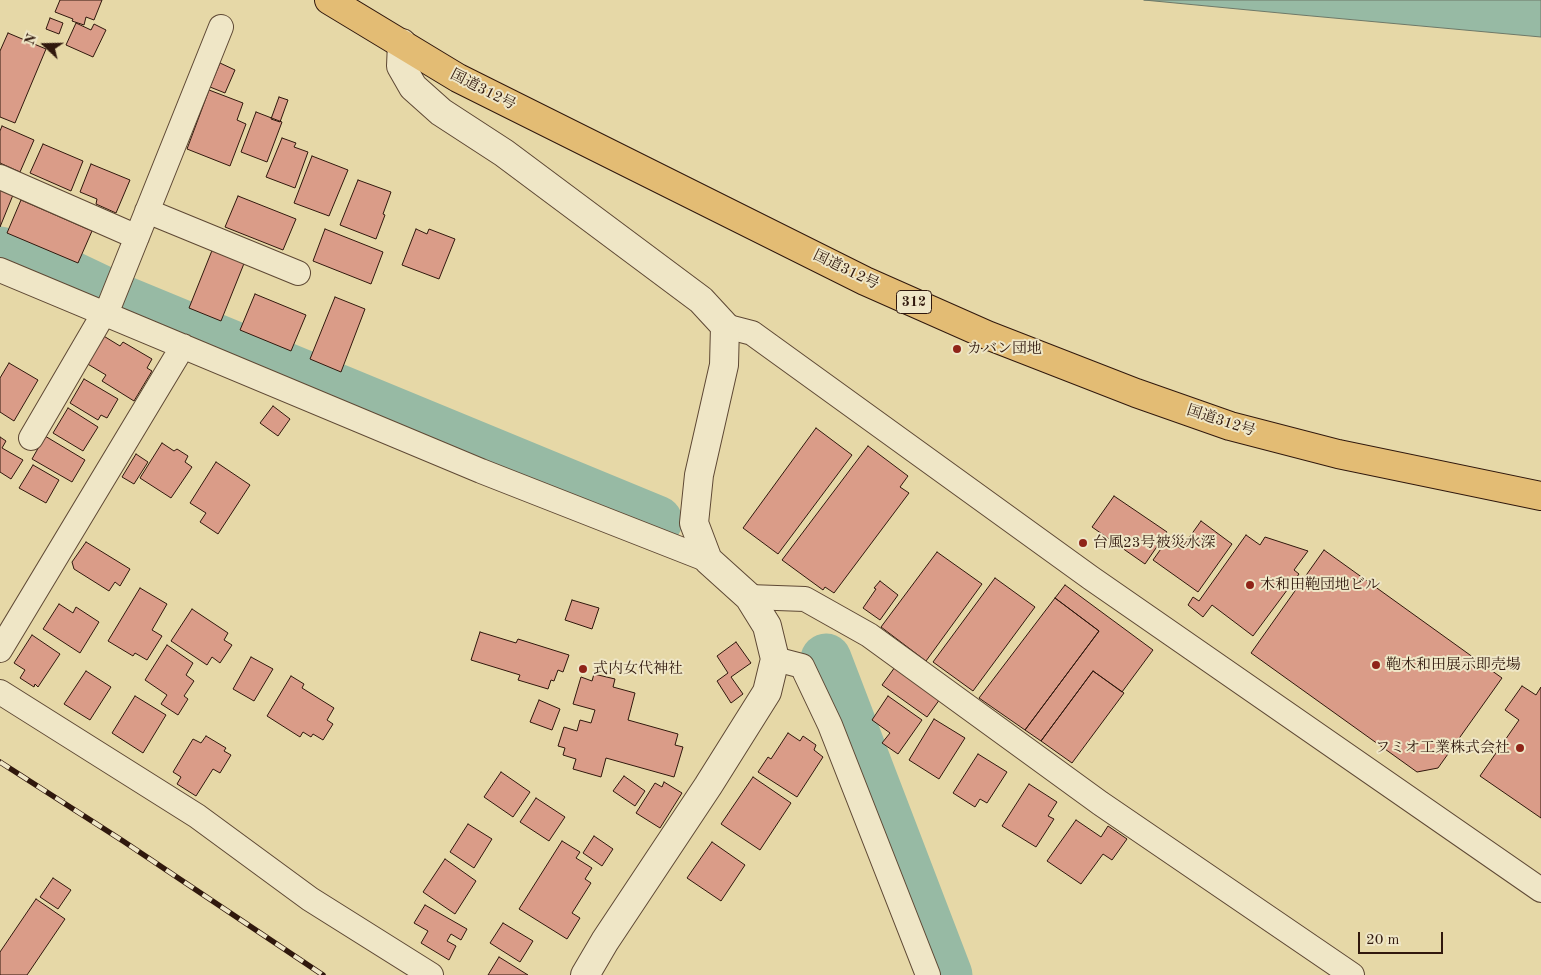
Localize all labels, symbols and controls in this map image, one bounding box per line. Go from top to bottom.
north arrow [20,20,70,70]
text: N [23,32,39,47]
street label: 国道312号 [447,66,519,114]
street label: 国道312号 [810,246,882,294]
road number: 312 [896,290,932,314]
place label: カバン団地 [967,340,1042,358]
marker: カバン団地 [951,343,963,355]
street label: 国道312号 [1184,401,1258,441]
place label: 台風23号被災水深 [1093,534,1215,552]
marker: 台風23号被災水深 [1077,537,1089,549]
place label: 木和田鞄団地ビル [1260,576,1380,594]
marker: 木和田鞄団地ビル [1244,579,1256,591]
place label: 鞄木和田展示即売場 [1386,656,1521,674]
marker: 鞄木和田展示即売場 [1370,659,1382,671]
place label: 式内女代神社 [593,660,683,678]
marker: 式内女代神社 [577,663,589,675]
place label: フミオ工業株式会社 [1375,739,1510,757]
marker: フミオ工業株式会社 [1514,742,1526,754]
scale bar [1361,922,1446,954]
text: 20 m [1366,933,1400,948]

